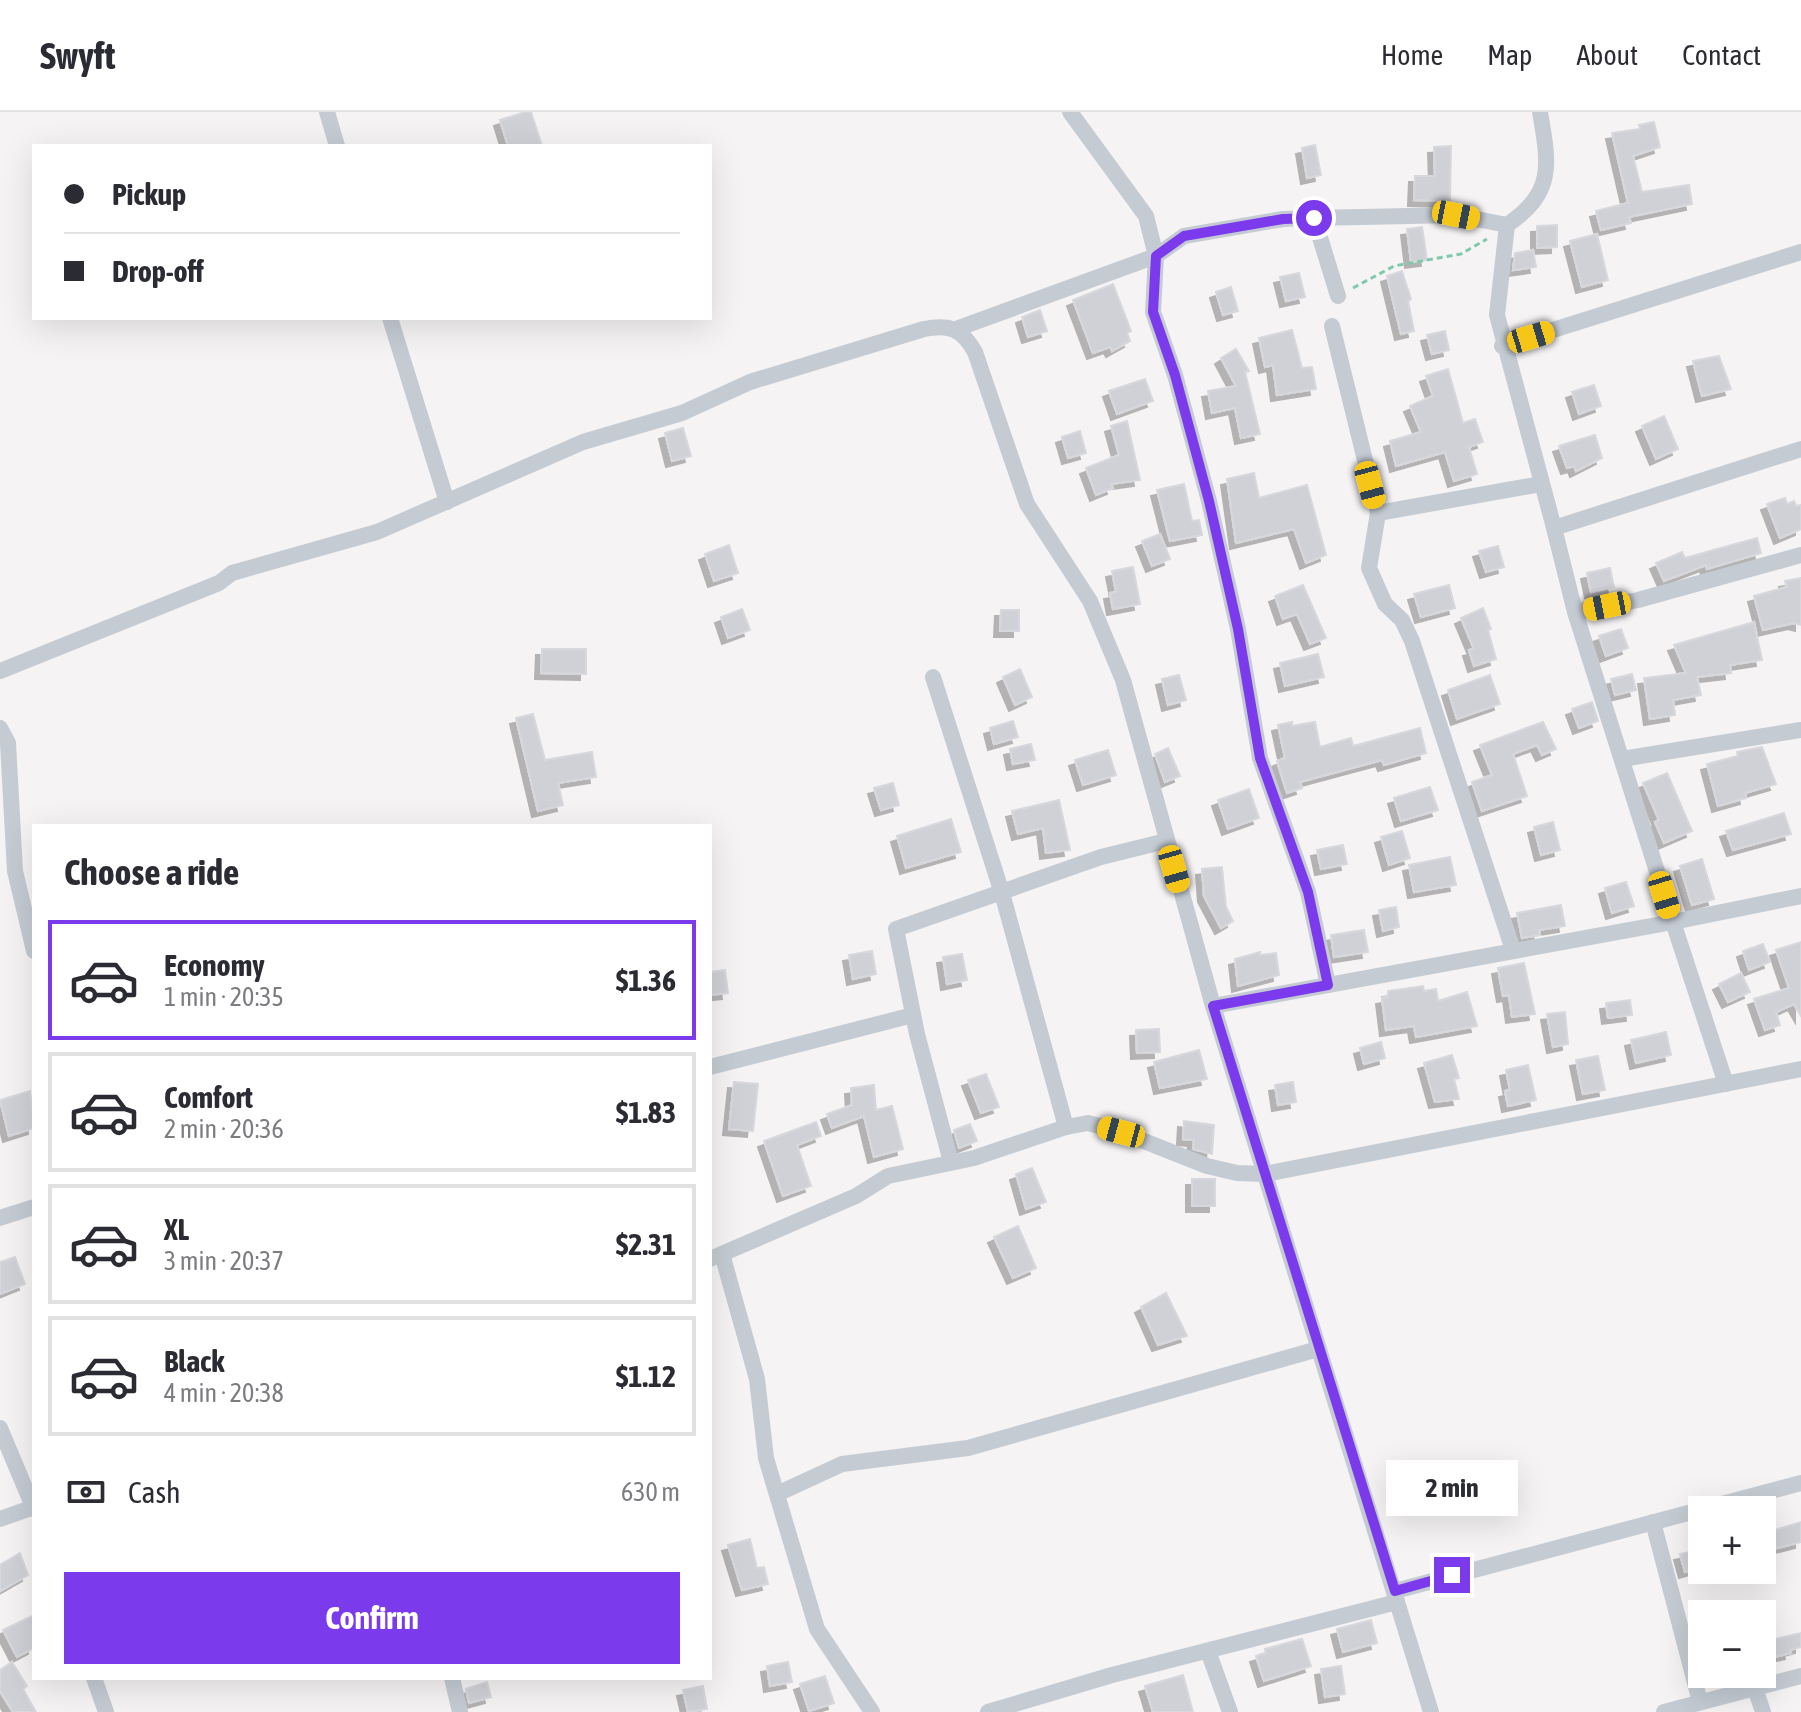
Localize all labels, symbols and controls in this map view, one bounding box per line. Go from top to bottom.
text: Swyft [40,34,115,77]
text: Home [1381,39,1443,71]
text: Map [1487,39,1532,71]
text: About [1576,39,1638,71]
text: Contact [1682,39,1761,71]
text: Pickup [112,177,186,211]
car [1430,199,1482,231]
route start [1296,200,1332,236]
text: Drop-off [112,254,204,288]
car [1505,319,1557,355]
car [1352,459,1388,511]
car [1581,590,1633,622]
car [1156,843,1192,895]
text: Choose a ride [64,851,239,893]
car [1646,869,1682,921]
icon: car [68,944,140,1016]
text: Economy [164,948,265,982]
text: $1.36 [616,963,676,997]
text: 1 min · 20:35 [164,982,284,1012]
icon: car [68,1076,140,1148]
text: Comfort [164,1080,253,1114]
text: $1.83 [616,1095,676,1129]
text: 2 min · 20:36 [164,1114,284,1144]
car [1095,1114,1147,1150]
icon: car [68,1208,140,1280]
text: XL [164,1212,189,1246]
text: $2.31 [616,1227,676,1261]
text: 3 min · 20:37 [164,1246,284,1276]
icon: car [68,1340,140,1412]
text: Black [164,1344,224,1378]
text: $1.12 [616,1359,676,1393]
text: 4 min · 20:38 [164,1378,284,1408]
callout: 2 min [1386,1459,1518,1515]
icon: cash [64,1470,108,1514]
text: 2 min [1425,1473,1479,1503]
text: Cash [128,1475,181,1509]
text: 630 m [621,1477,680,1507]
map controls [1688,1496,1776,1688]
button: + [1688,1496,1776,1584]
route end [1434,1557,1470,1593]
button: Confirm [64,1572,680,1664]
button: − [1688,1600,1776,1688]

